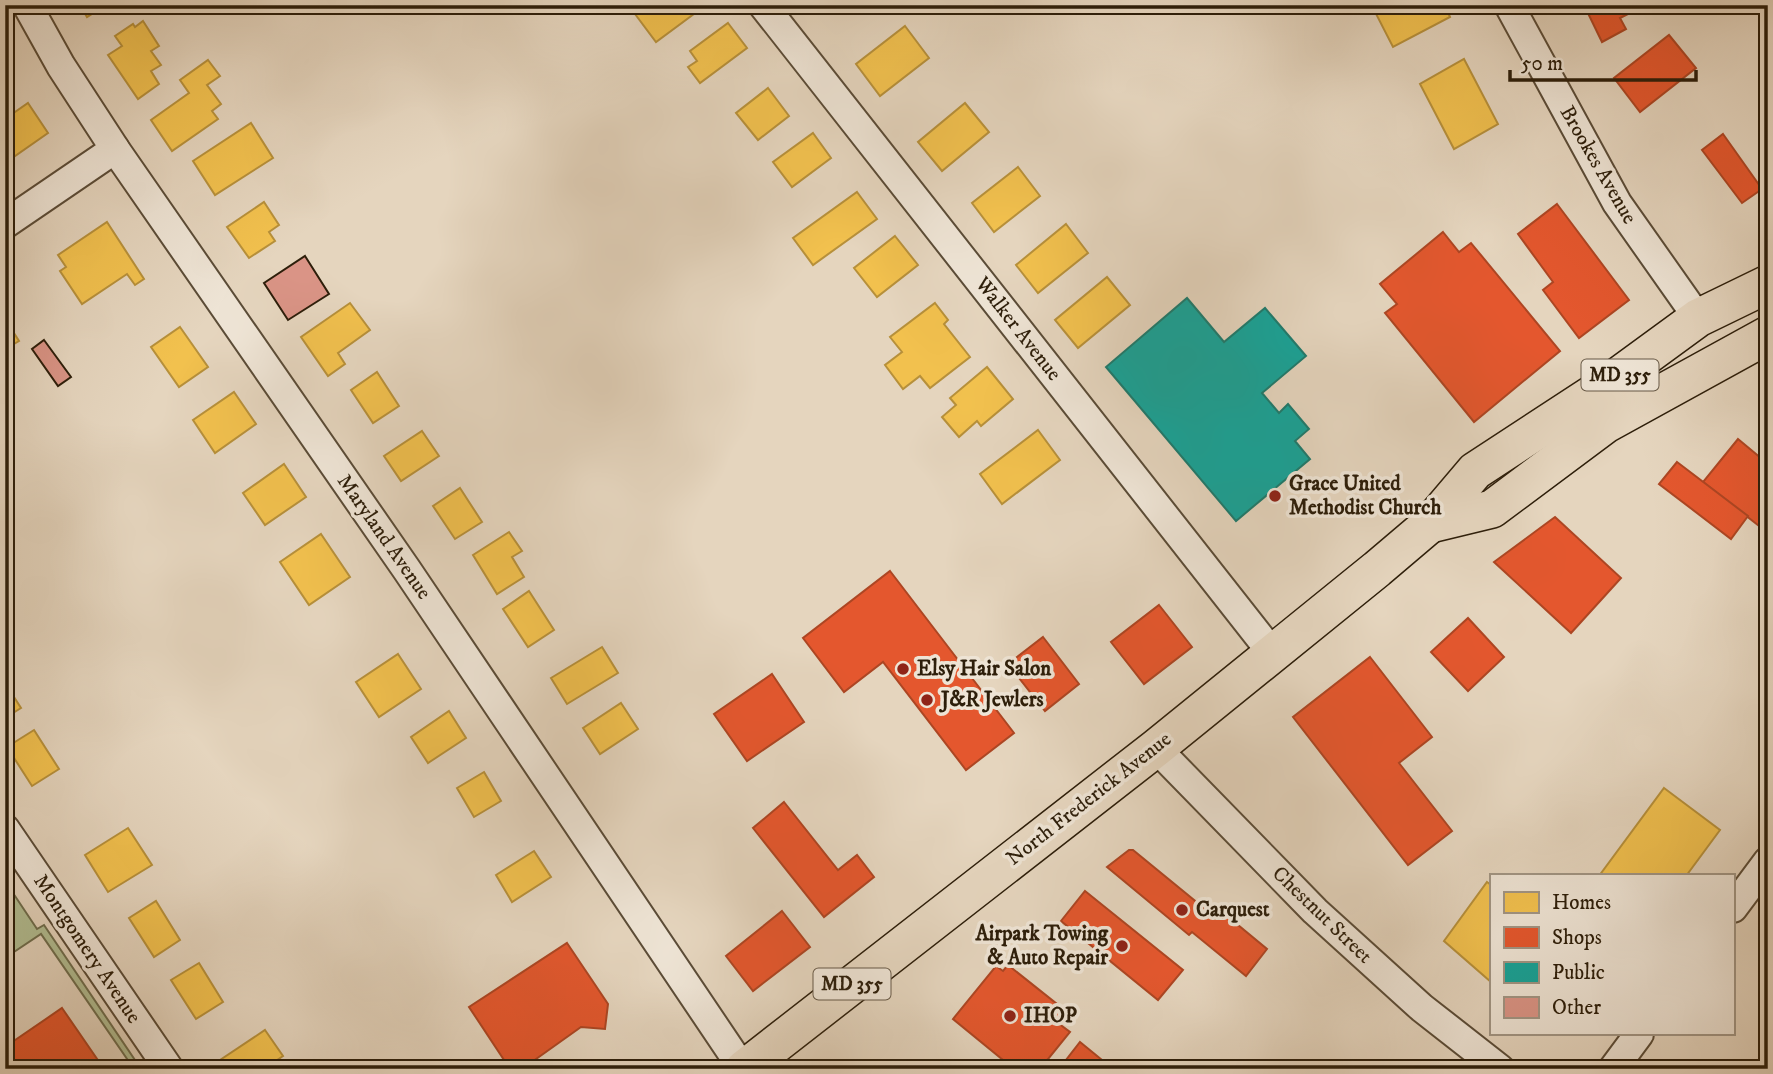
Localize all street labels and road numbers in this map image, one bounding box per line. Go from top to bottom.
street label: Brookes Avenue [1554,101,1642,229]
street label: Walker Avenue [969,271,1067,386]
road number: MD 355 [1582,360,1658,390]
street label: Maryland Avenue [331,469,437,605]
street label: North Frederick Avenue [1001,726,1177,872]
street label: Chestnut Street [1266,861,1378,969]
street label: Montgomery Avenue [27,869,147,1029]
road number: MD 355 [814,968,890,1000]

